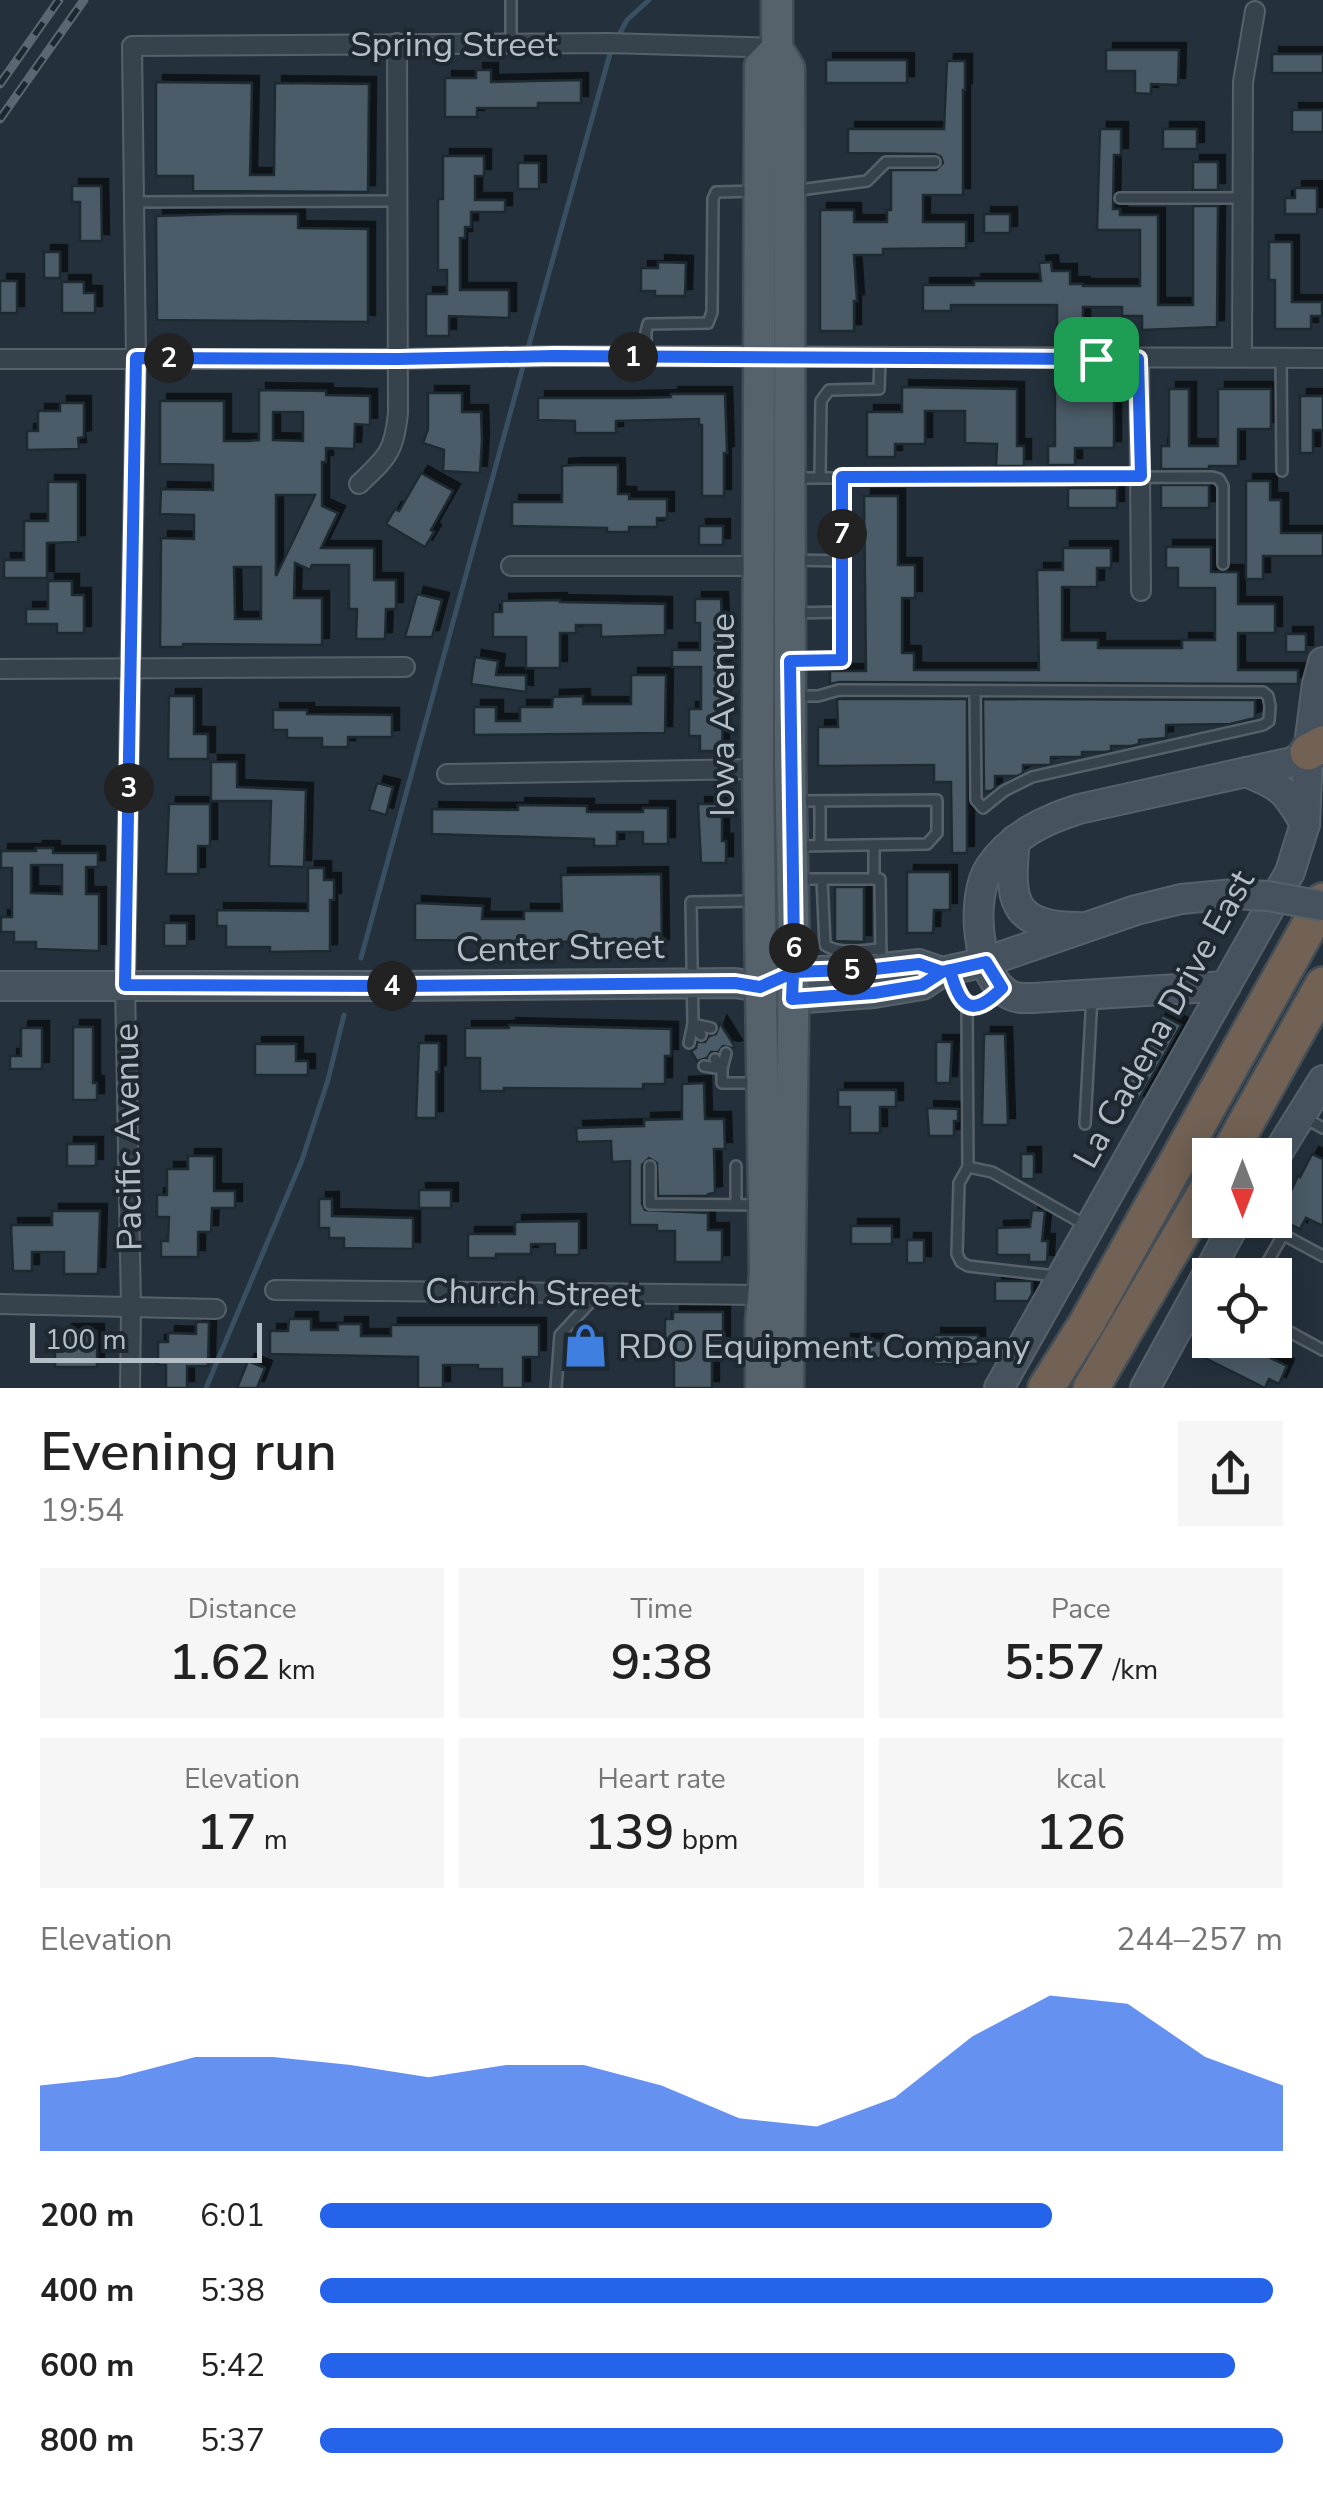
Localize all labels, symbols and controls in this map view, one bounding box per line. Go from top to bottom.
street label: Spring Street [350,21,558,68]
pin [1054,317,1139,402]
pin: 1 [608,332,658,382]
icon: arrive [1069,332,1124,387]
pin: 2 [144,333,194,383]
text: 1 [625,338,641,376]
text: 2 [161,339,177,377]
pin: 7 [817,509,867,559]
text: 7 [834,515,850,553]
street label: Iowa Avenue [699,613,746,817]
pin: 3 [104,763,154,813]
text: 3 [121,769,137,807]
street label: La Cadena Drive East [1062,861,1266,1177]
street label: Center Street [455,923,665,973]
pin: 6 [769,923,819,973]
text: 6 [786,929,802,967]
pin: 5 [827,945,877,995]
text: 5 [844,951,860,989]
pin: 4 [367,961,417,1011]
text: 4 [384,967,400,1005]
street label: Pacific Avenue [103,1023,153,1251]
north arrow [1192,1138,1292,1238]
map controls [1192,1138,1292,1358]
button: locate [1192,1258,1292,1358]
street label: Church Street [425,1268,642,1318]
scale bar [30,1318,262,1362]
text: 100 m [45,1321,127,1359]
shop icon: RDO Equipment Company [561,1322,609,1370]
place label: RDO Equipment Company [618,1323,1030,1370]
text: Evening run [40,1414,337,1489]
button: share [1178,1421,1283,1526]
text: 19:54 [40,1489,124,1532]
text: Distance [188,1590,297,1628]
text: Time [630,1590,693,1628]
text: Pace [1051,1590,1111,1628]
text: 1.62 [169,1628,271,1697]
text: 9:38 [611,1628,712,1697]
text: 5:57 [1003,1628,1105,1697]
text: km [271,1651,316,1689]
text: /km [1105,1651,1158,1689]
text: Elevation [184,1760,300,1798]
text: Heart rate [597,1760,726,1798]
text: kcal [1056,1760,1106,1798]
text: 17 [197,1798,257,1867]
text: 139 [585,1798,675,1867]
text: 126 [1036,1798,1126,1867]
text: m [257,1821,288,1859]
text: bpm [675,1821,738,1859]
text: Elevation [40,1918,173,1961]
text: 244–257 m [1116,1918,1283,1961]
text: 200 m [40,2194,134,2237]
text: 6:01 [200,2194,265,2237]
text: 400 m [40,2269,134,2312]
text: 5:38 [200,2269,265,2312]
text: 600 m [40,2344,134,2387]
text: 5:42 [200,2344,265,2387]
text: 800 m [40,2419,134,2462]
text: 5:37 [200,2419,265,2462]

